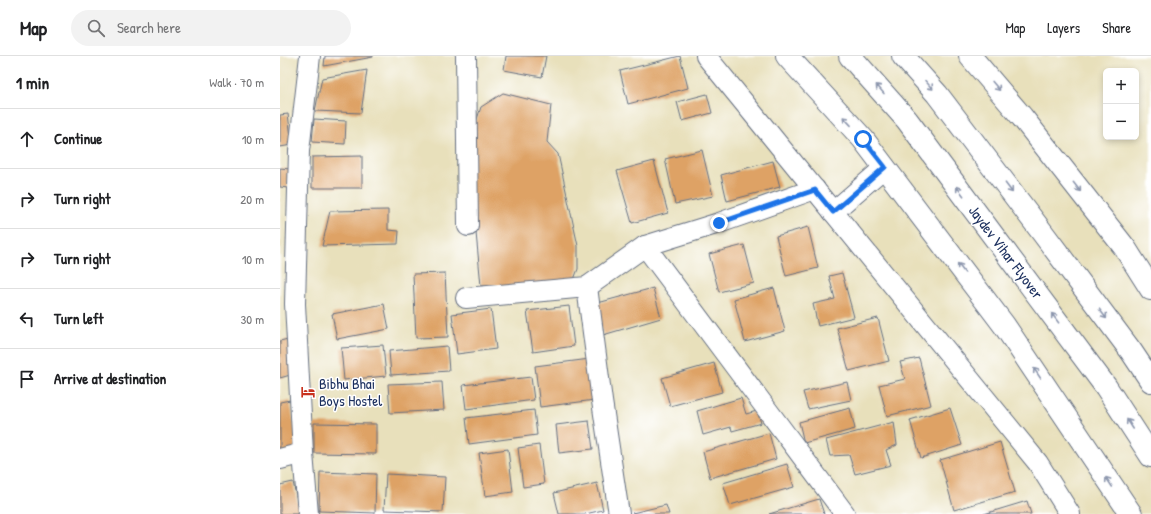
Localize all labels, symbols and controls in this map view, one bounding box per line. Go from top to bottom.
search box [71,10,351,46]
text: Map [20,15,47,41]
icon: search [85,17,107,39]
text: Search here [117,17,181,38]
text: Map [1005,18,1025,37]
text: Layers [1047,18,1080,37]
text: Share [1102,18,1131,37]
map controls [1103,68,1139,140]
button: + [1103,68,1139,104]
text: 1 min [16,71,49,94]
text: Walk · 70 m [209,73,264,91]
one-way arrow [924,80,934,90]
one-way arrow [991,80,1000,91]
one-way arrow [875,84,884,94]
button: − [1103,104,1139,140]
one-way arrow [842,116,852,126]
icon: ahead [16,128,38,150]
text: Continue [54,128,102,149]
text: 10 m [242,130,264,148]
route start [854,130,872,148]
one-way arrow [1073,181,1082,192]
one-way arrow [1004,182,1013,193]
one-way arrow [956,186,964,197]
icon: right [16,188,38,210]
text: Turn right [54,188,110,209]
text: 20 m [240,190,264,208]
street label: Jaydev Vihar Flyover [964,201,1048,303]
route end [710,214,728,232]
icon: right [16,248,38,270]
text: Turn right [54,248,110,269]
text: 10 m [242,250,264,268]
one-way arrow [957,262,966,273]
icon: left [16,308,38,330]
text: Turn left [54,308,104,329]
one-way arrow [1099,308,1108,319]
text: 30 m [241,310,264,328]
one-way arrow [1050,312,1059,323]
icon: arrive [16,368,38,390]
text: Arrive at destination [54,368,166,389]
one-way arrow [1033,368,1041,379]
place label: Bibhu Bhai Boys Hostel [319,373,382,411]
hotel icon: Bibhu Bhai Boys Hostel [300,384,316,400]
one-way arrow [1126,419,1134,430]
one-way arrow [1105,476,1113,487]

